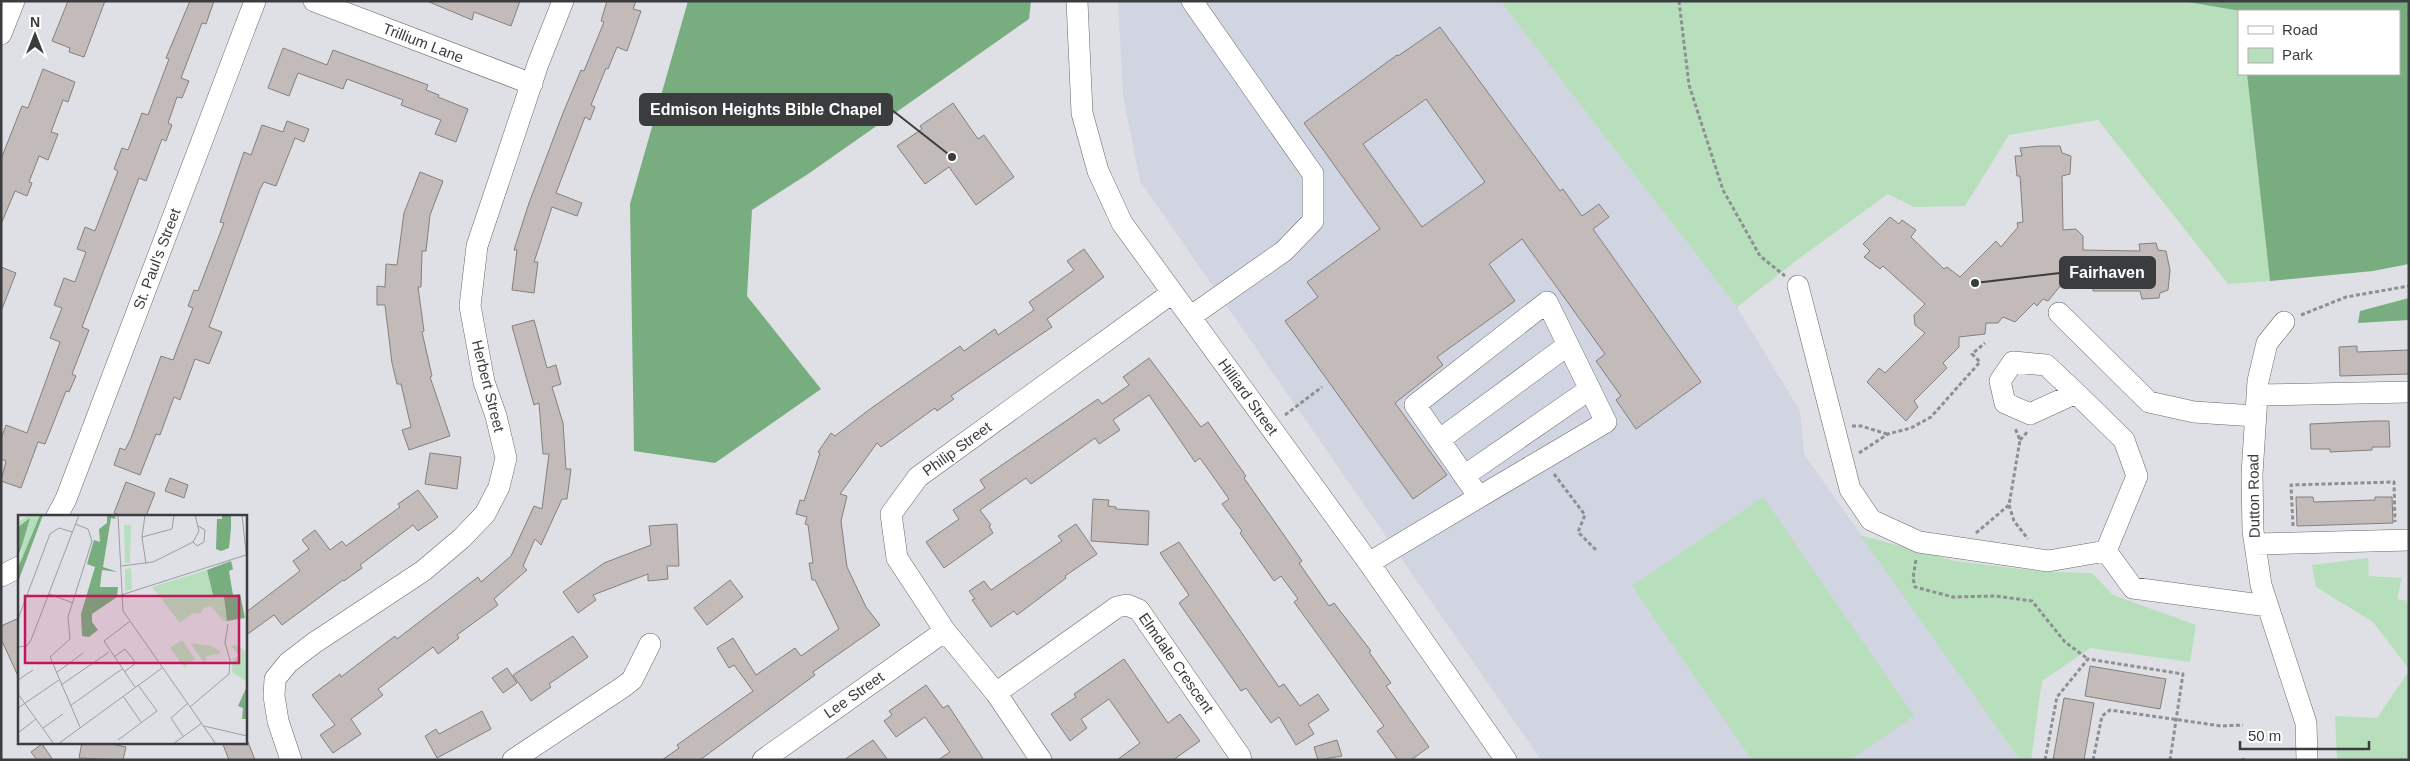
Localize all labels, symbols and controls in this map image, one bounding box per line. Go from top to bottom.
north arrow [10,10,60,60]
legend [2238,10,2400,75]
text: N [30,14,40,30]
street label: Trillium Lane [380,19,466,66]
text: Road [2282,21,2318,38]
text: Park [2282,46,2313,63]
callout: Edmison Heights Bible Chapel [640,94,892,125]
text: Edmison Heights Bible Chapel [650,101,882,118]
street label: St. Paul's Street [129,205,184,312]
callout: Fairhaven [2060,257,2155,288]
text: Fairhaven [2069,264,2145,281]
street label: Herbert Street [469,338,508,434]
street label: Hilliard Street [1215,355,1282,439]
street label: Philip Street [919,417,995,479]
street label: Dutton Road [2244,454,2263,538]
inset map [18,515,246,744]
street label: Elmdale Crescent [1135,609,1218,717]
street label: Lee Street [820,667,888,721]
scale bar [2240,718,2369,750]
text: 50 m [2248,727,2281,744]

